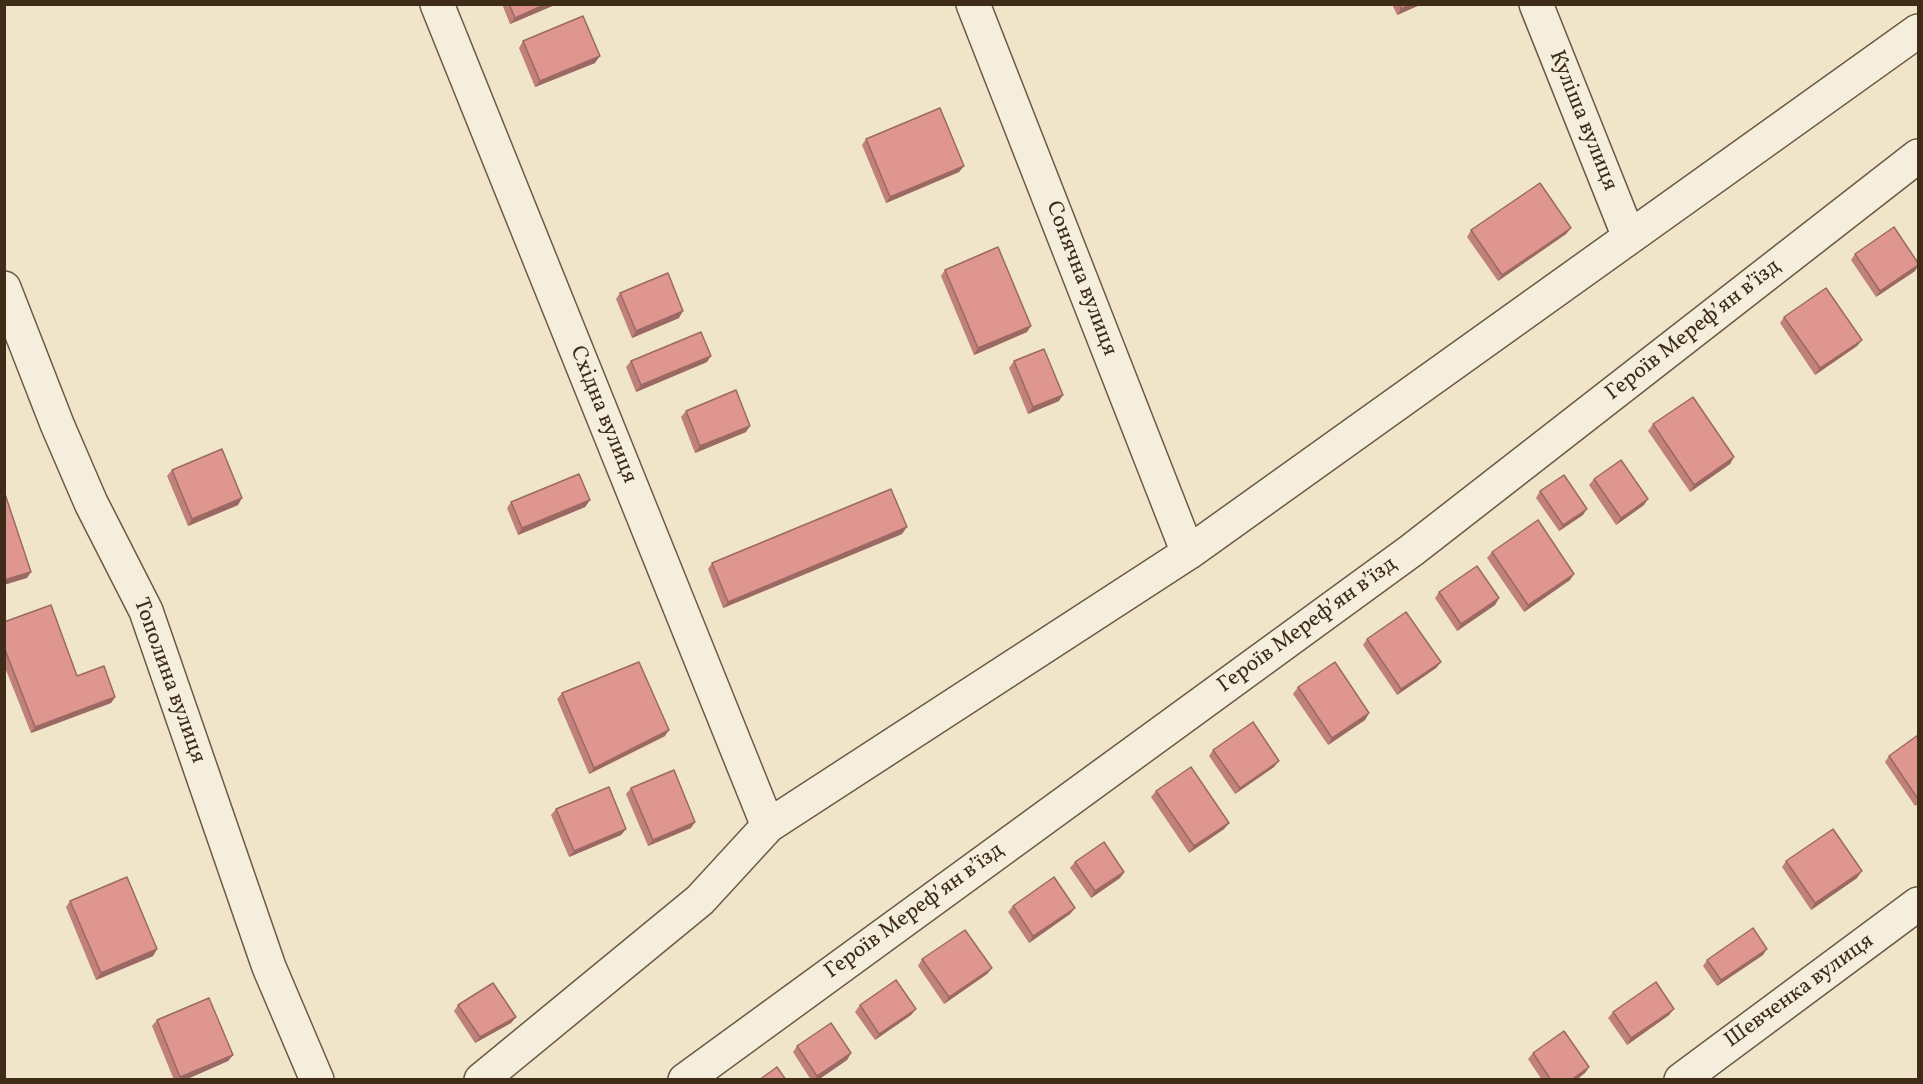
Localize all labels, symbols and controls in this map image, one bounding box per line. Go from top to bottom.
street label: Куліша вулиця [1542,47,1622,195]
street label: Сонячна вулиця [1038,198,1122,360]
street label: Героїв Мерефʼян вʼїзд [1601,254,1787,408]
street label: Східна вулиця [562,343,642,487]
street label: Героїв Мерефʼян вʼїзд [1213,552,1403,700]
street label: Тополина вулиця [126,595,210,767]
street label: Героїв Мерефʼян вʼїзд [820,838,1010,986]
street label: Шевченка вулиця [1720,929,1880,1055]

